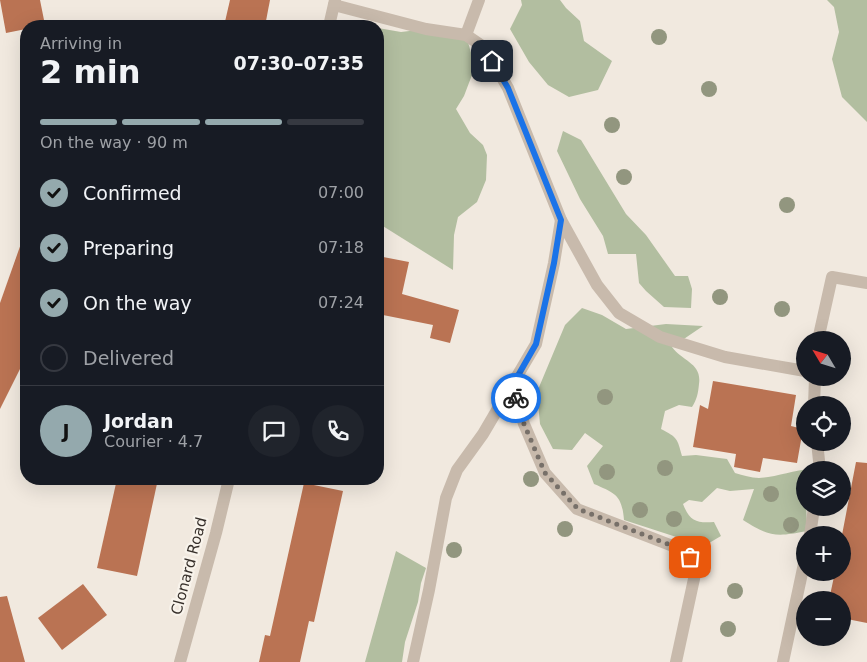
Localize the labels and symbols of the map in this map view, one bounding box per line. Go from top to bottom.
pin [471,40,513,82]
north arrow [796,331,851,386]
courier [491,373,541,423]
street label: Clonard Road [167,515,211,617]
pin [669,536,711,578]

